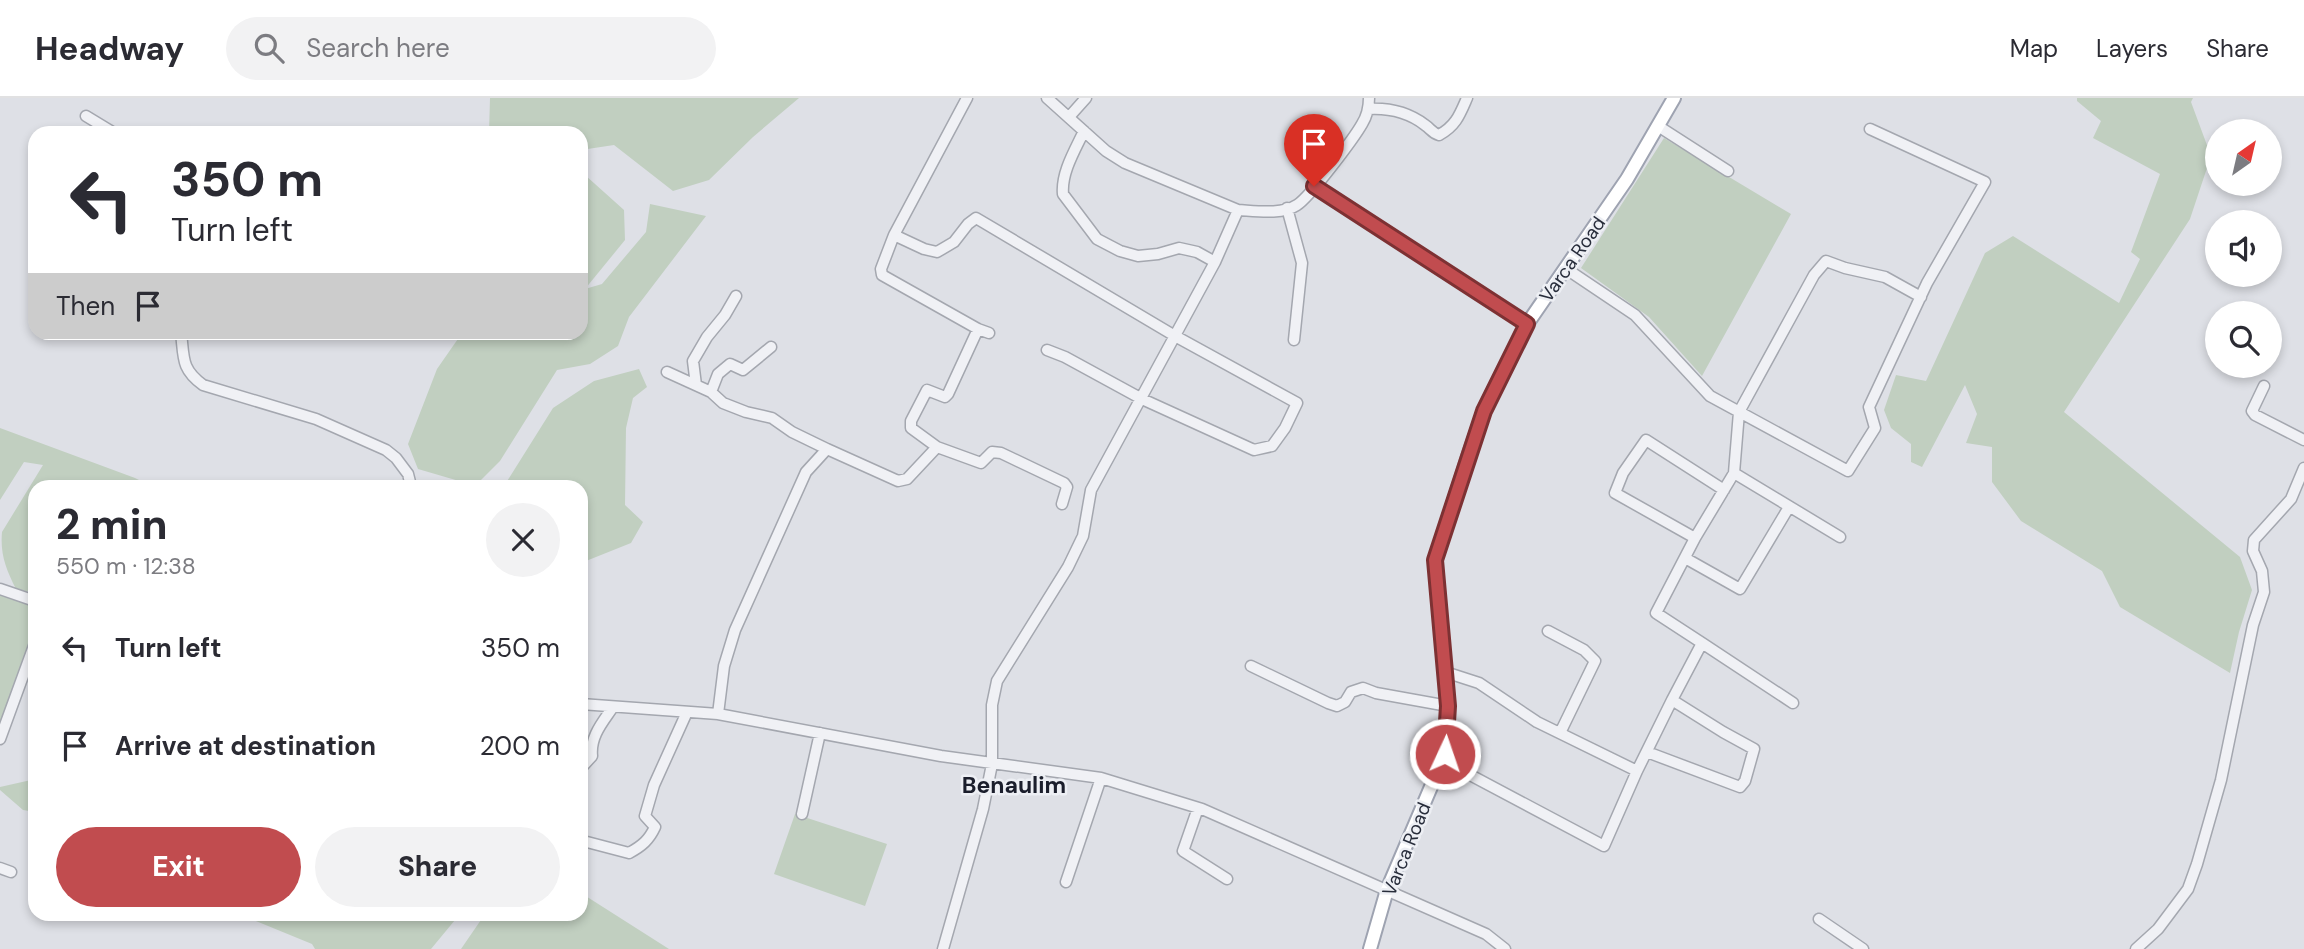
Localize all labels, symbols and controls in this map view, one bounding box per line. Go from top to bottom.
search box [226,17,716,80]
text: Headway [35,27,184,70]
icon: search [250,29,288,67]
text: Search here [306,31,450,65]
text: Map [2010,33,2058,64]
text: Layers [2096,33,2168,64]
text: Share [2206,33,2269,64]
pin [1284,114,1344,186]
north arrow [2205,119,2282,196]
map controls [2205,119,2282,378]
icon: arrive [1295,125,1333,163]
text: 350 m [171,147,323,211]
icon: left [56,154,147,245]
text: Turn left [171,209,293,251]
button: sound [2205,210,2282,287]
street label: Varca Road [1534,212,1611,307]
icon: arrive [129,287,167,325]
text: Then [56,289,115,323]
button: search [2205,301,2282,378]
text: 2 min [56,497,167,552]
button: close [486,503,560,577]
text: 550 m · 12:38 [56,551,196,581]
icon: left [56,629,94,667]
text: Turn left [115,631,222,665]
text: 350 m [481,631,560,665]
position arrow [1408,717,1482,791]
icon: arrive [56,727,94,765]
text: Arrive at destination [115,729,376,763]
text: 200 m [480,729,560,763]
district label: Benaulim [962,770,1066,800]
street label: Varca Road [1376,799,1437,900]
button: Exit [56,827,301,907]
button: Share [315,827,560,907]

